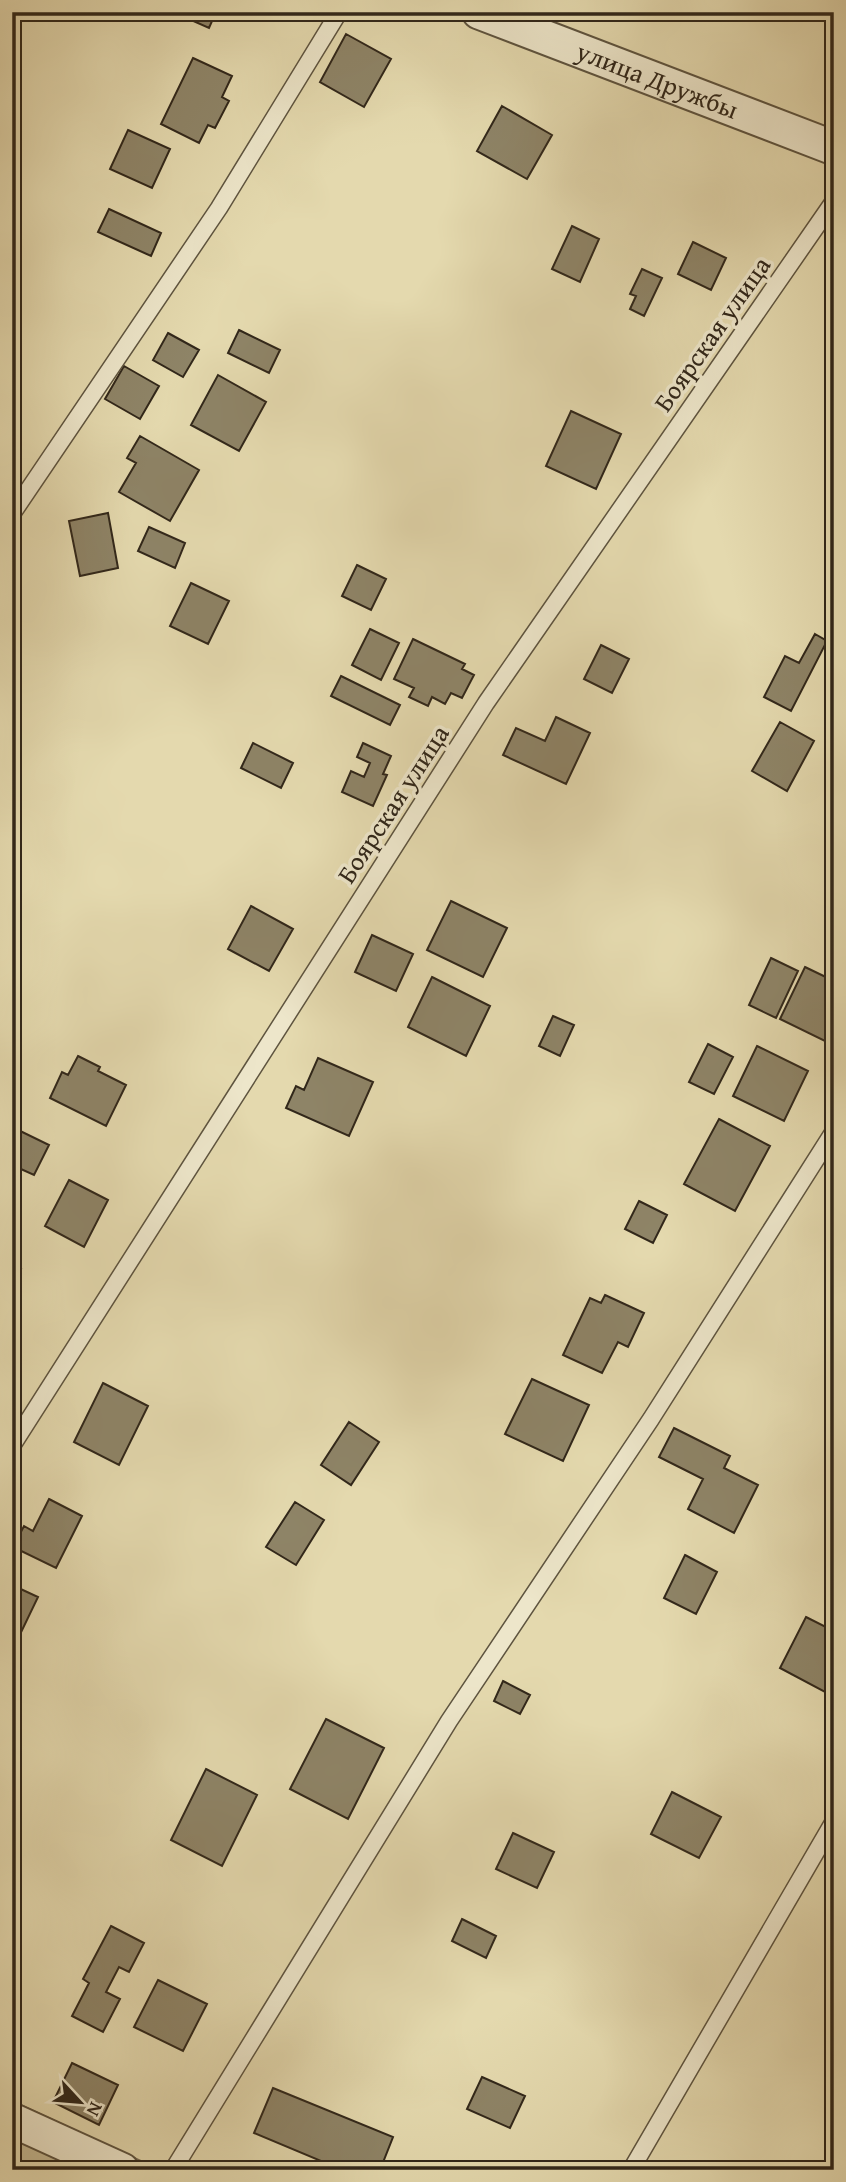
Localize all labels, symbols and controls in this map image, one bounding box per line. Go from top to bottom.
street label: улица Дружбы [570,31,744,129]
street label: Боярская улица [643,248,780,419]
street label: Боярская улица [327,716,459,891]
north arrow [46,2066,116,2136]
text: N [80,2098,111,2122]

